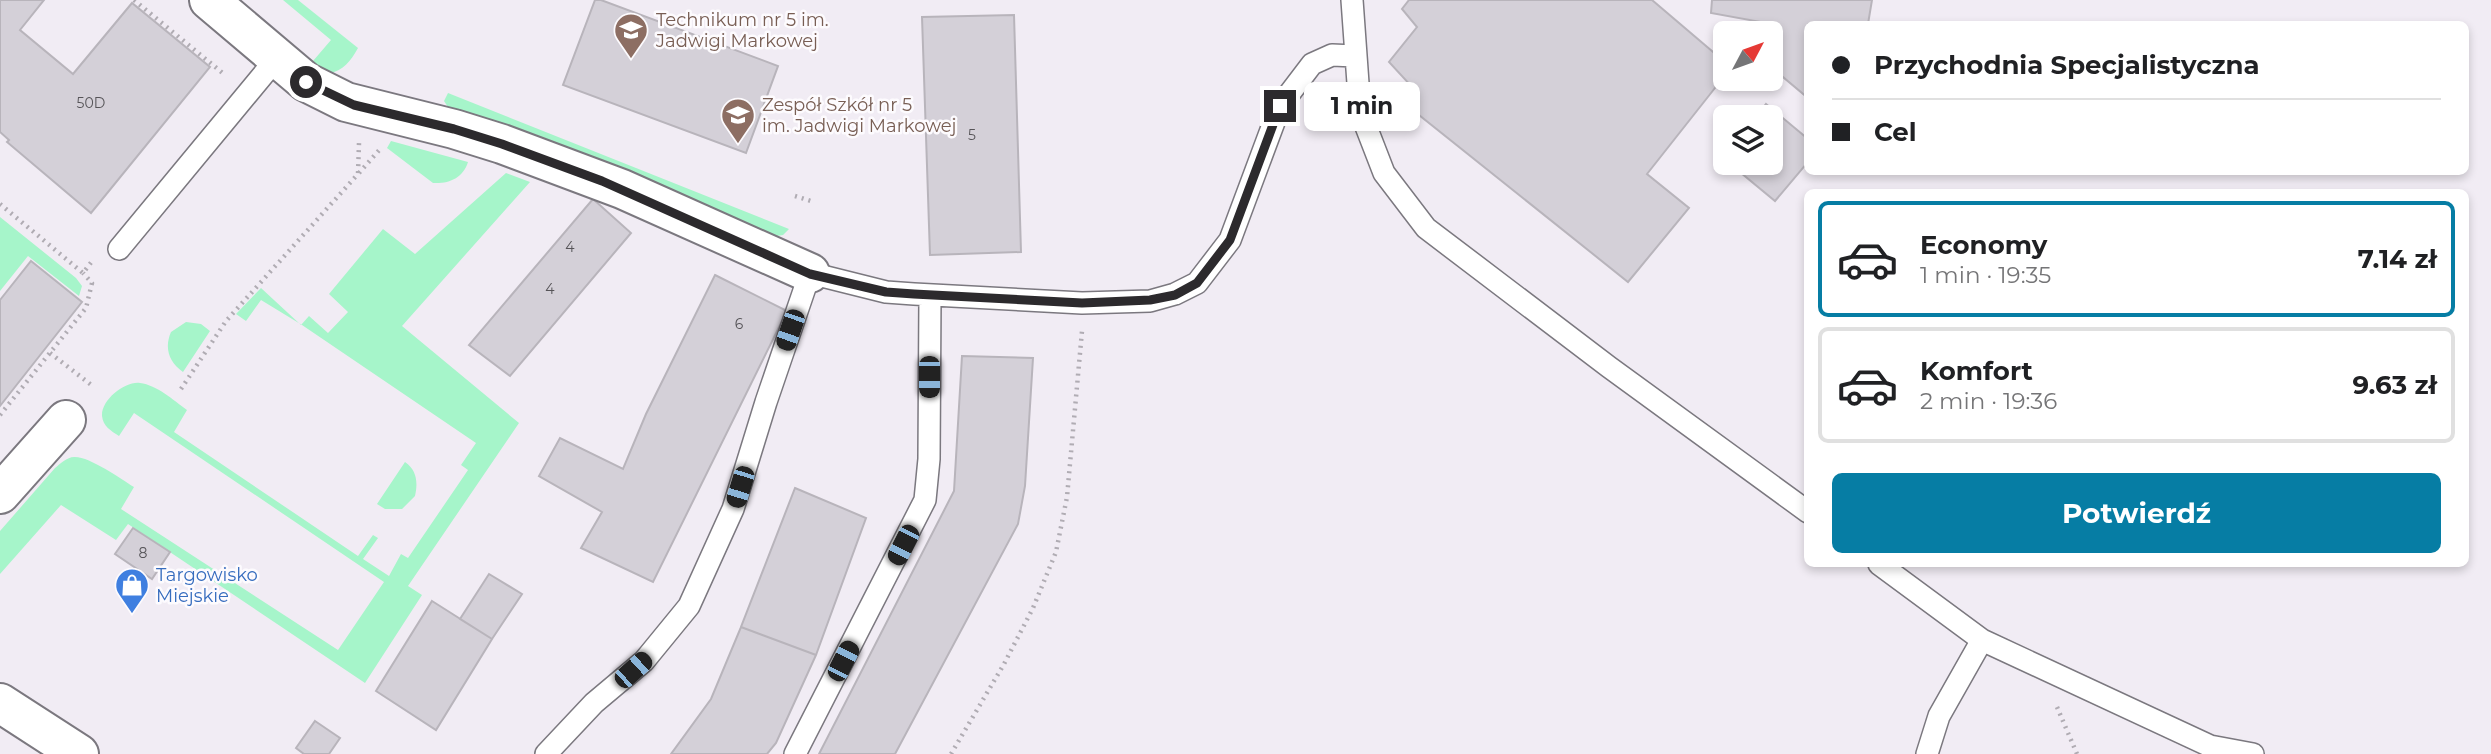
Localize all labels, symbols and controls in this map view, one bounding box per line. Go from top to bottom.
place label: Technikum nr 5 im. Jadwigi Markowej [655,9,829,52]
school or university icon: Technikum nr 5 im. Jadwigi Markowej [612,11,650,60]
north arrow [1713,21,1783,91]
map controls [1713,21,1783,175]
text: Przychodnia Specjalistyczna [1874,49,2260,81]
route start [290,66,322,98]
callout: 1 min [1304,82,1420,130]
route end [1264,90,1296,122]
text: 1 min [1331,92,1393,120]
house number: 50D [77,94,105,112]
place label: Zespół Szkół nr 5 im. Jadwigi Markowej [762,94,956,137]
school or university icon: Zespół Szkół nr 5 im. Jadwigi Markowej [719,96,757,145]
button: layers [1713,105,1783,175]
text: Cel [1874,116,1917,148]
house number: 5 [968,126,976,144]
icon: car [1836,228,1899,291]
text: Economy [1920,229,2047,261]
house number: 4 [565,238,575,256]
text: 7.14 zł [2358,243,2437,275]
text: 1 min · 19:35 [1920,261,2051,289]
house number: 4 [545,280,555,298]
car [774,307,807,353]
house number: 6 [735,315,744,333]
icon: car [1836,354,1899,417]
text: Komfort [1920,355,2033,387]
car [919,356,940,398]
text: 9.63 zł [2352,369,2437,401]
text: 2 min · 19:36 [1920,387,2057,415]
car [724,464,757,510]
button: Potwierdź [1832,473,2441,553]
car [885,522,922,568]
house number: 8 [139,544,148,562]
place label: Targowisko Miejskie [156,564,258,607]
shop icon: Targowisko Miejskie [113,566,151,615]
car [825,638,862,684]
car [611,648,656,692]

